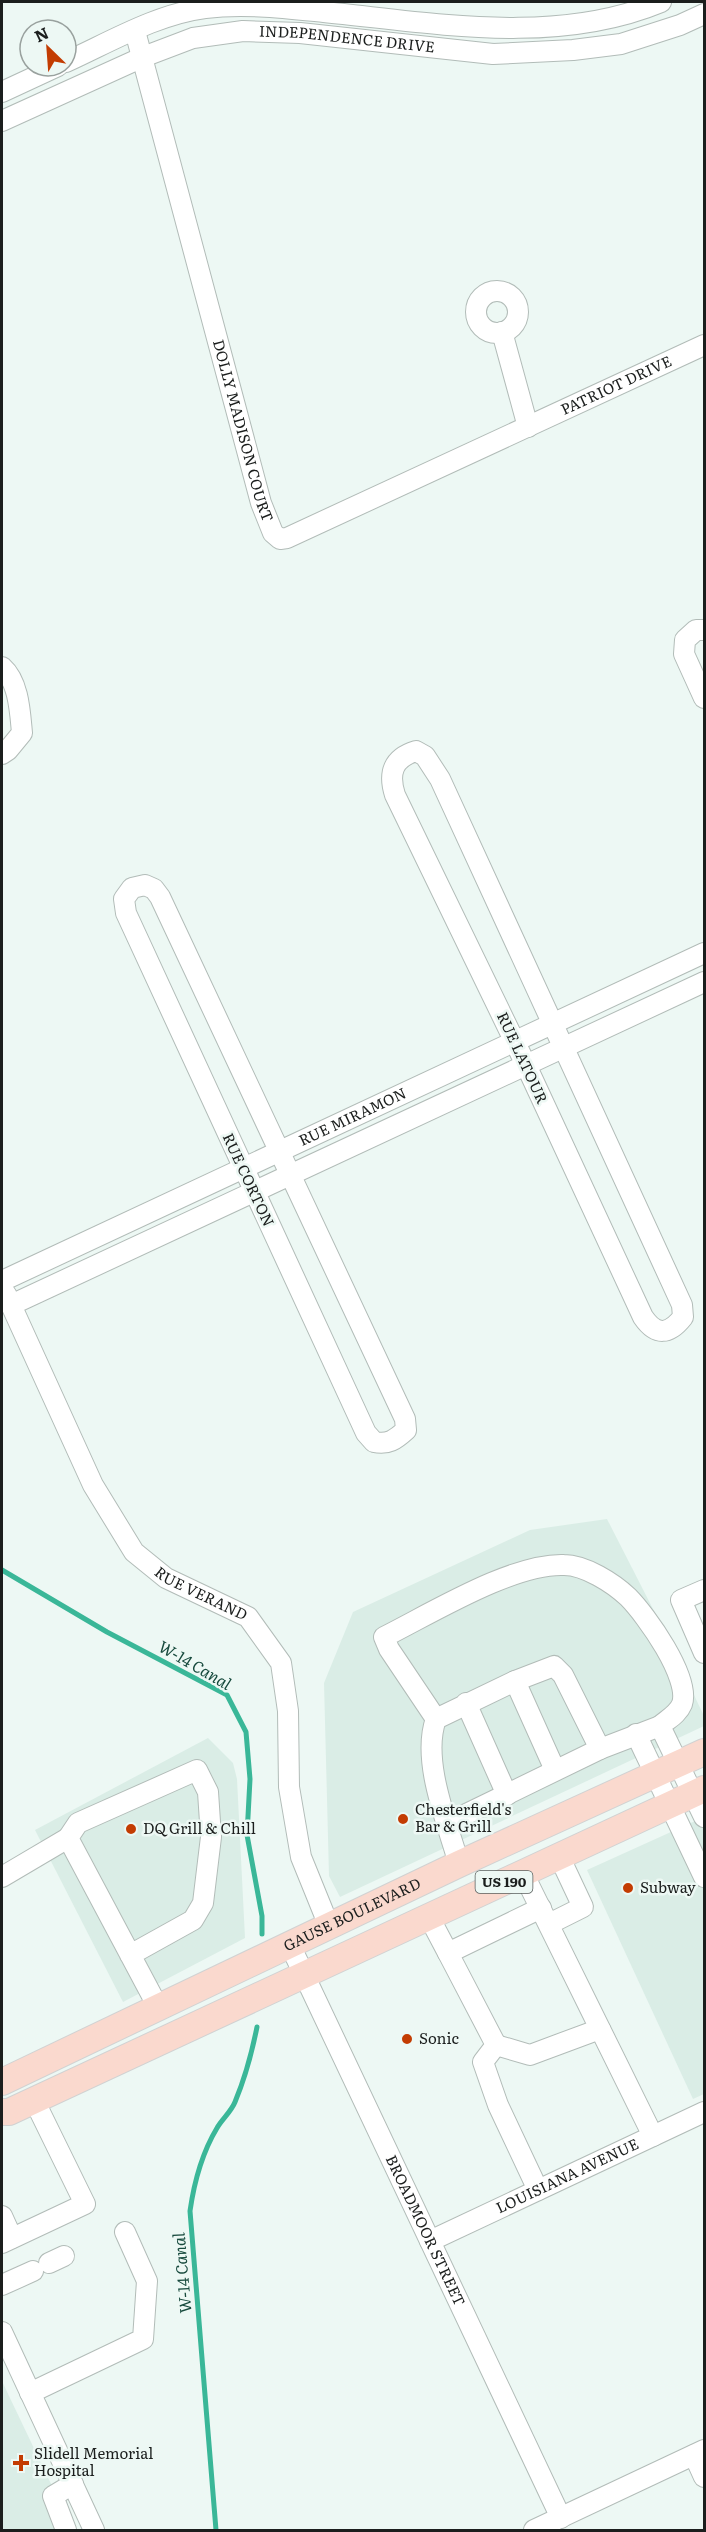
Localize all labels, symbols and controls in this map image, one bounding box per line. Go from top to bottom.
north arrow [18,18,78,78]
street label: INDEPENDENCE DRIVE [259,19,436,58]
text: N [30,20,52,47]
street label: DOLLY MADISON COURT [208,337,280,525]
street label: PATRIOT DRIVE [556,349,675,420]
street label: RUE LATOUR [492,1008,555,1107]
street label: RUE MIRAMON [294,1081,410,1151]
street label: RUE CORTON [218,1129,281,1230]
street label: RUE VERAND [150,1560,252,1625]
water label: W-14 Canal [155,1634,237,1695]
place label: Chesterfield's Bar & Grill [415,1797,511,1837]
marker: Chesterfield's Bar & Grill [396,1812,410,1826]
place label: DQ Grill & Chill [143,1816,256,1839]
marker: DQ Grill & Chill [124,1822,138,1836]
street label: GAUSE BOULEVARD [279,1871,424,1956]
road number: US 190 [476,1871,532,1893]
place label: Subway [640,1875,696,1898]
marker: Subway [621,1881,635,1895]
place label: Sonic [419,2026,460,2049]
marker: Sonic [400,2032,414,2046]
street label: LOUISIANA AVENUE [492,2131,642,2218]
street label: BROADMOOR STREET [381,2151,472,2310]
water label: W-14 Canal [165,2231,196,2314]
place label: Slidell Memorial Hospital [34,2441,153,2481]
marker: Slidell Memorial Hospital [12,2454,30,2472]

